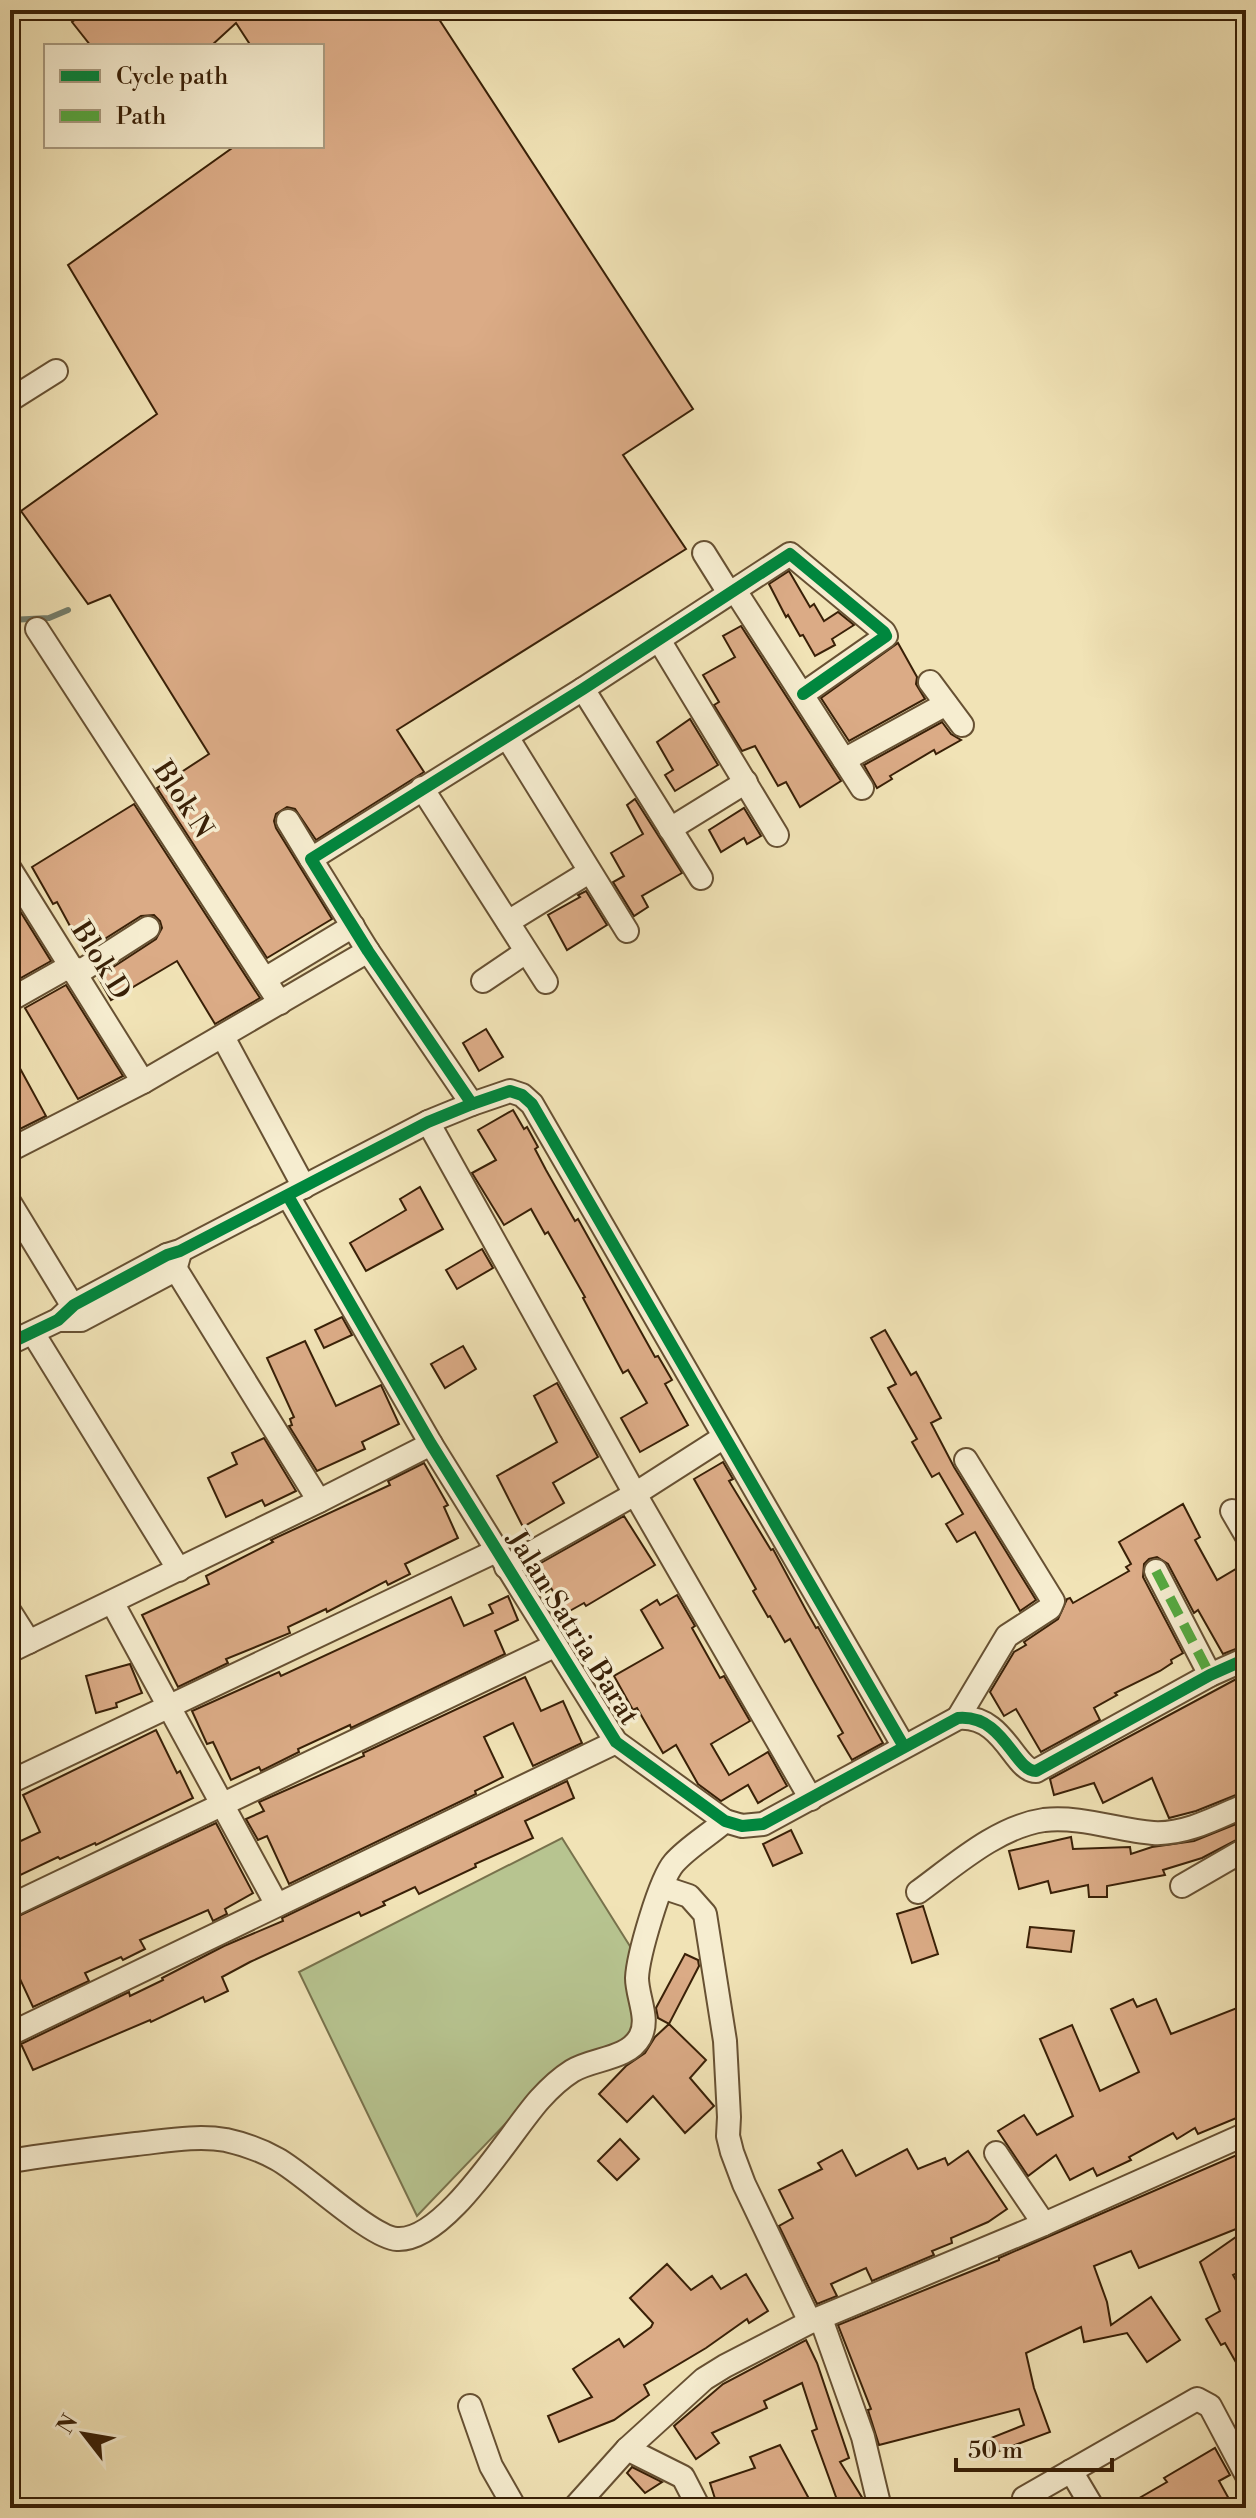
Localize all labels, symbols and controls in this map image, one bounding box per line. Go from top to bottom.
legend [44,44,324,148]
text: Cycle path [116,62,228,92]
text: Path [116,102,166,132]
street label: Blok N [144,754,221,845]
street label: Blok D [63,914,138,1006]
street label: Jalan Satria Barat [498,1523,647,1732]
north arrow [44,2394,124,2474]
text: N [52,2410,85,2439]
scale bar [956,2422,1112,2472]
text: 50 m [968,2436,1023,2466]

